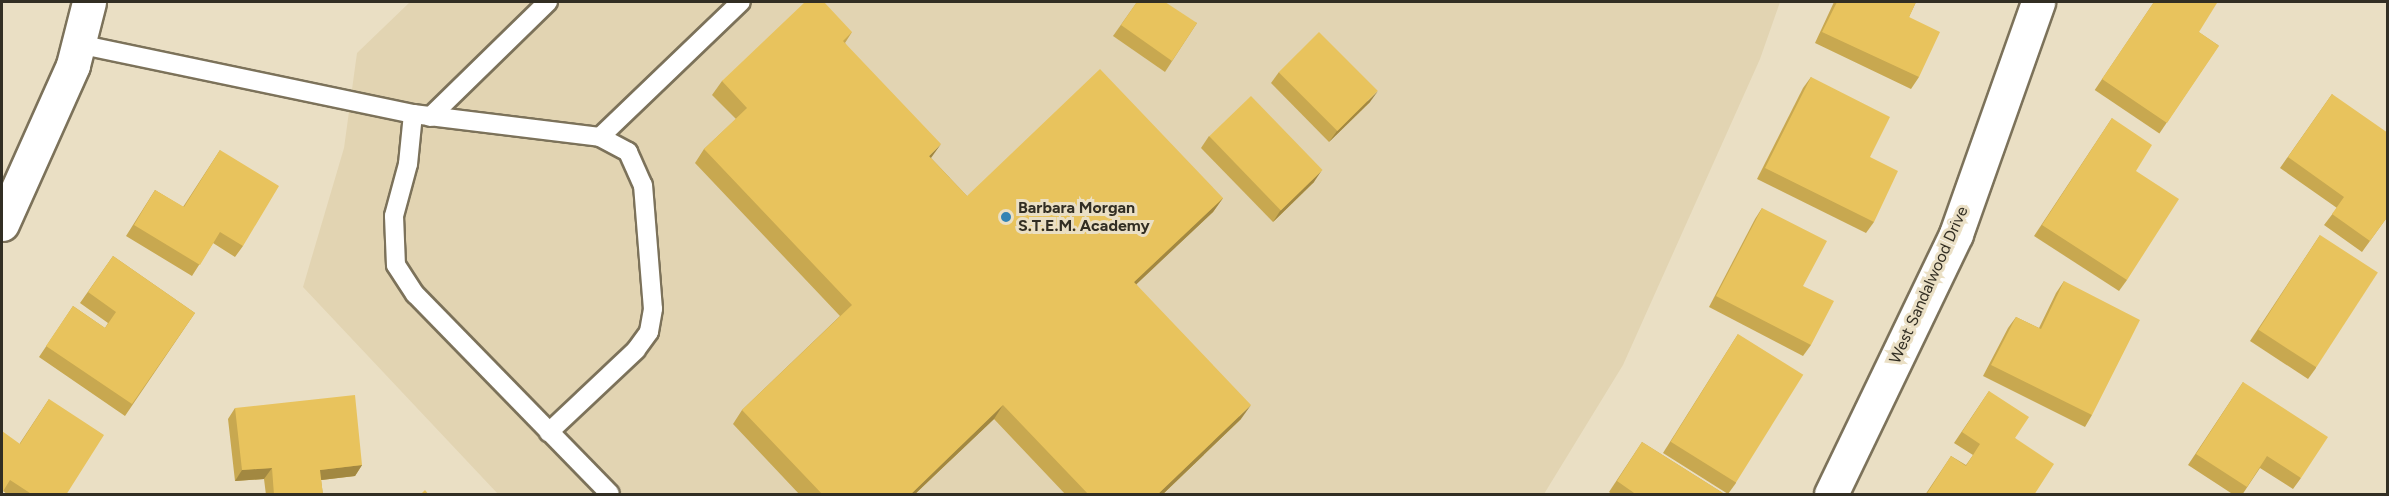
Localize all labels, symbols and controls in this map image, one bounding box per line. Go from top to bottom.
place label: Barbara Morgan S.T.E.M. Academy [1018,198,1150,236]
street label: West Sandalwood Drive [1886,203,1972,367]
marker: Barbara Morgan S.T.E.M. Academy [999,210,1013,224]

